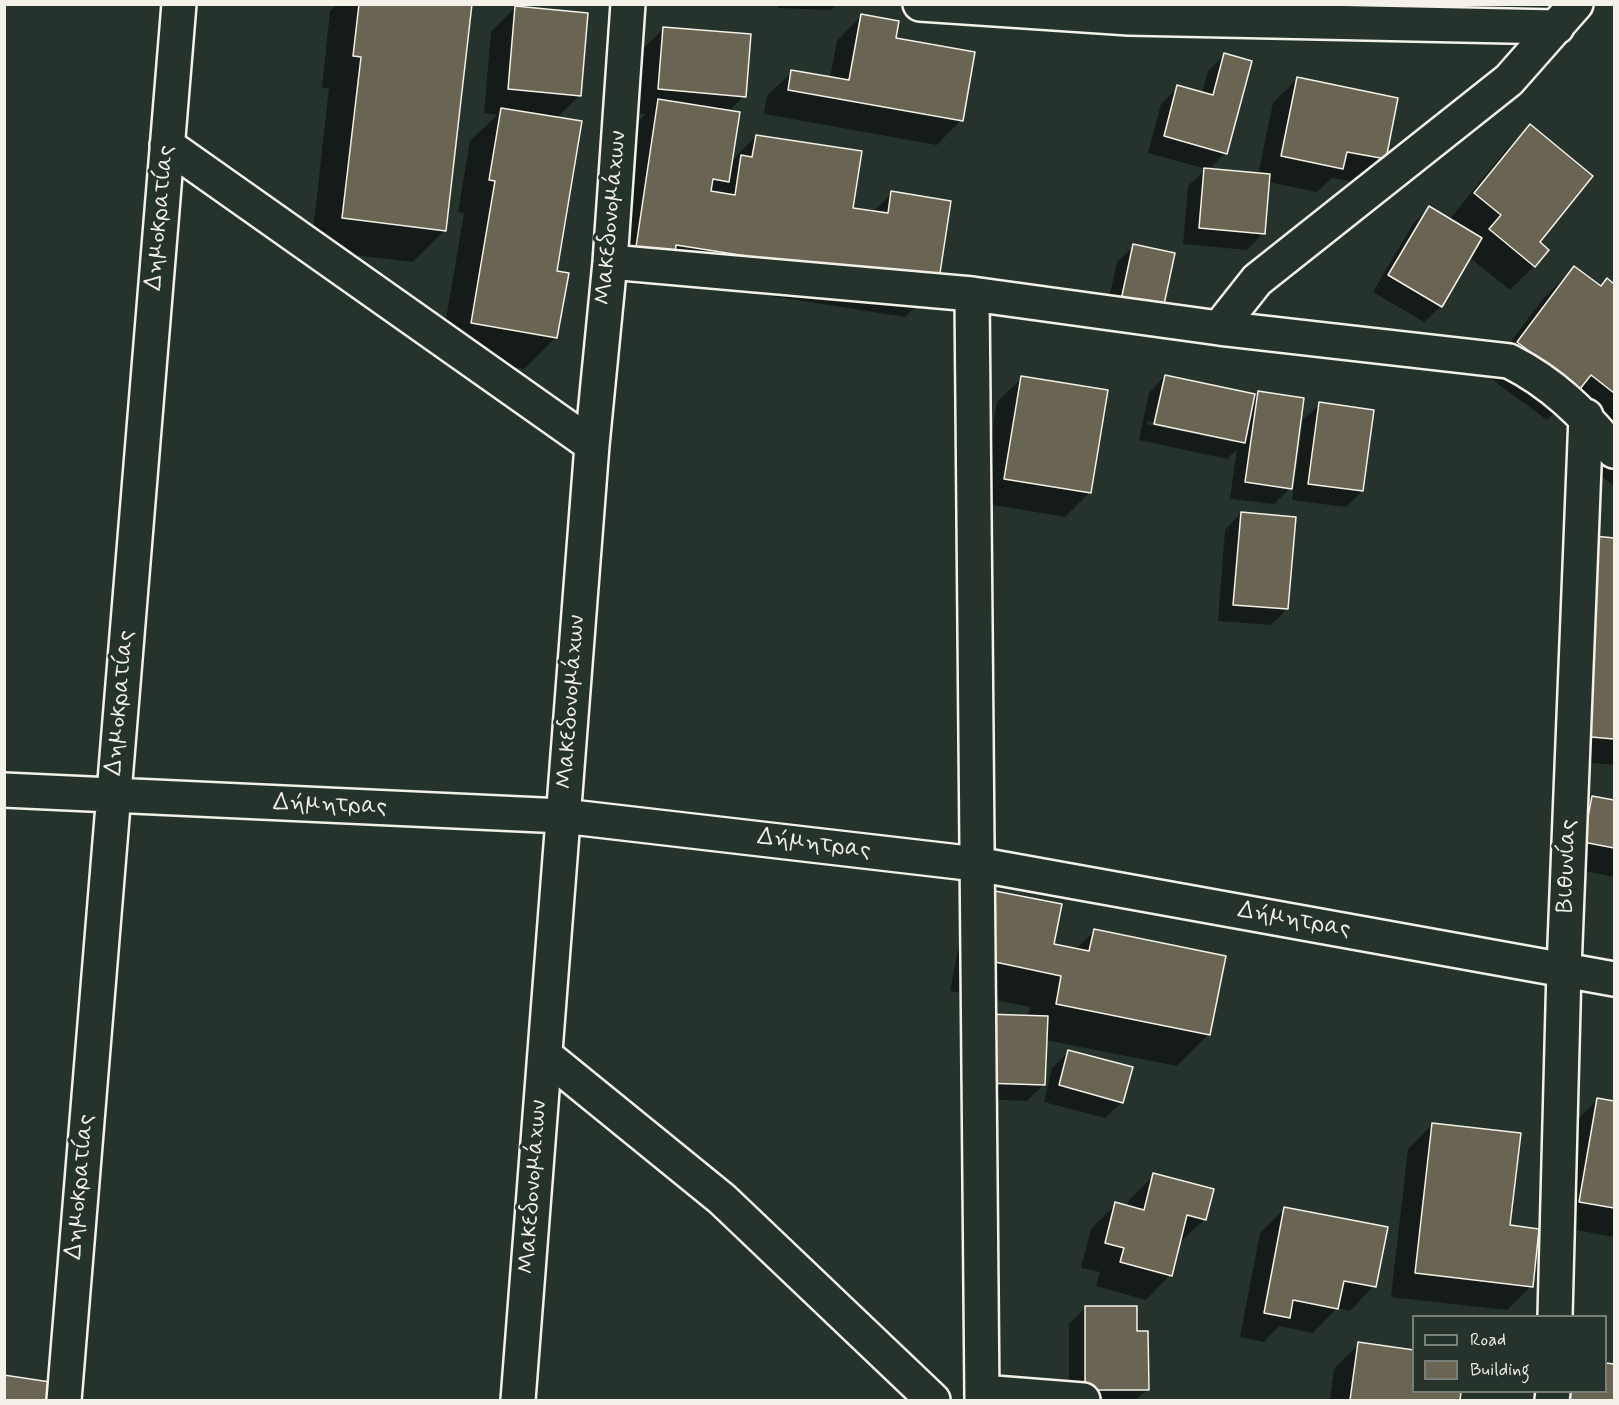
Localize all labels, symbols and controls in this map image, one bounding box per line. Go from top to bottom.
street label: Μακεδονομάχων [590,130,634,306]
street label: Δημοκρατίας [140,144,182,292]
street label: Μακεδονομάχων [552,614,592,790]
street label: Δημοκρατίας [100,629,142,777]
street label: Δήμητρας [273,790,387,822]
street label: Βιθυνίας [1552,819,1584,913]
street label: Δήμητρας [756,824,872,866]
street label: Δήμητρας [1235,897,1353,945]
street label: Μακεδονομάχων [514,1099,554,1275]
street label: Δημοκρατίας [60,1113,102,1261]
legend [1412,1315,1607,1393]
text: Road [1470,1328,1506,1352]
text: Building [1470,1358,1530,1382]

